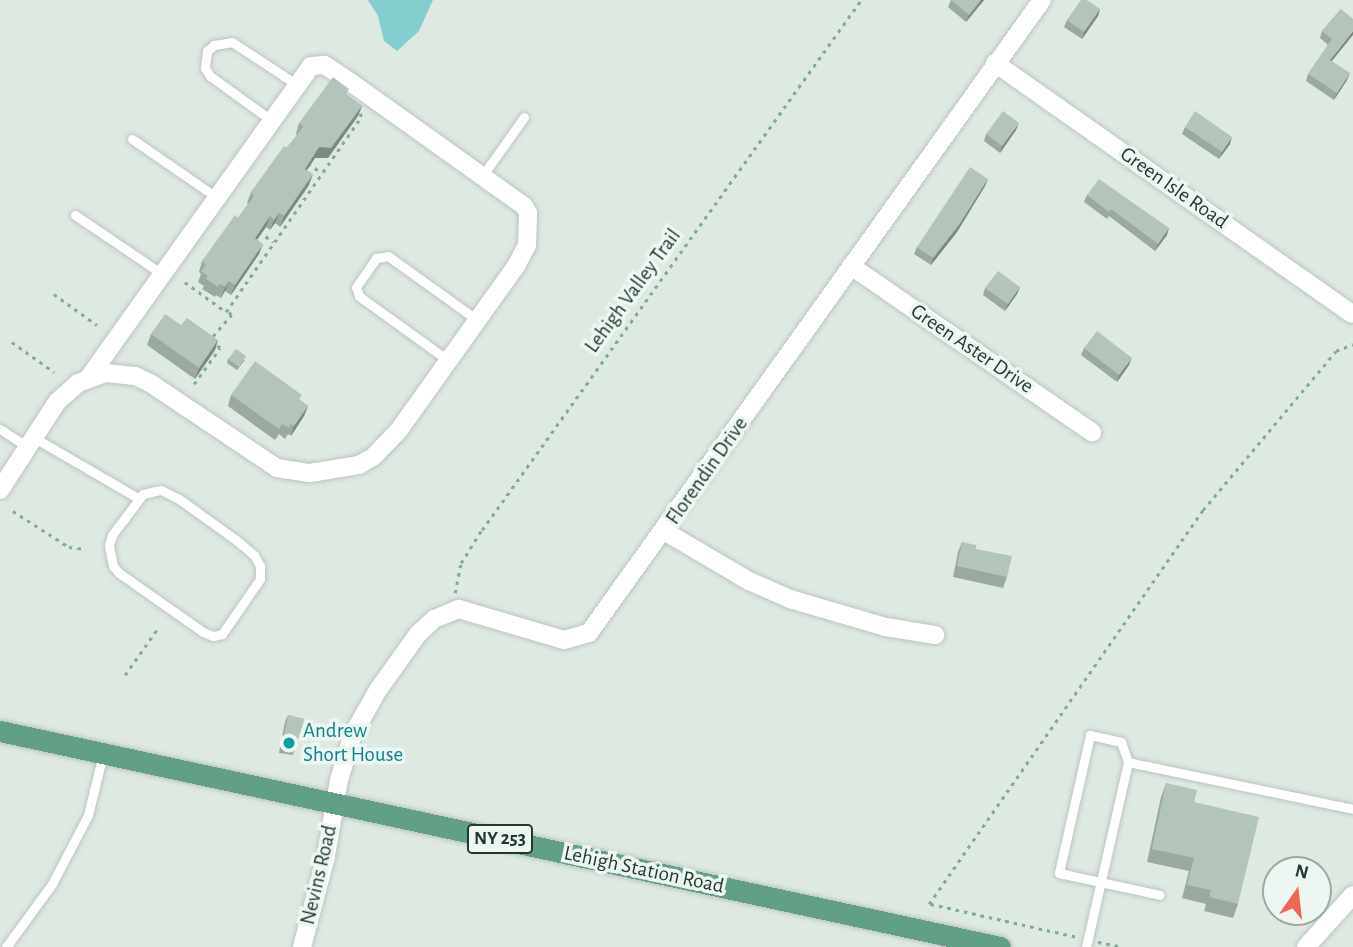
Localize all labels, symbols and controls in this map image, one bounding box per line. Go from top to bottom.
street label: Green Isle Road [1115,142,1233,234]
street label: Lehigh Valley Trail [580,224,686,358]
street label: Green Aster Drive [906,299,1038,399]
street label: Florendin Drive [661,412,753,530]
place label: Andrew Short House [303,718,403,768]
marker: Andrew Short House [281,735,297,751]
street label: Nevins Road [295,823,343,927]
road number: NY 253 [467,824,533,854]
street label: Lehigh Station Road [562,841,726,899]
north arrow [1262,856,1332,926]
text: N [1293,861,1310,883]

